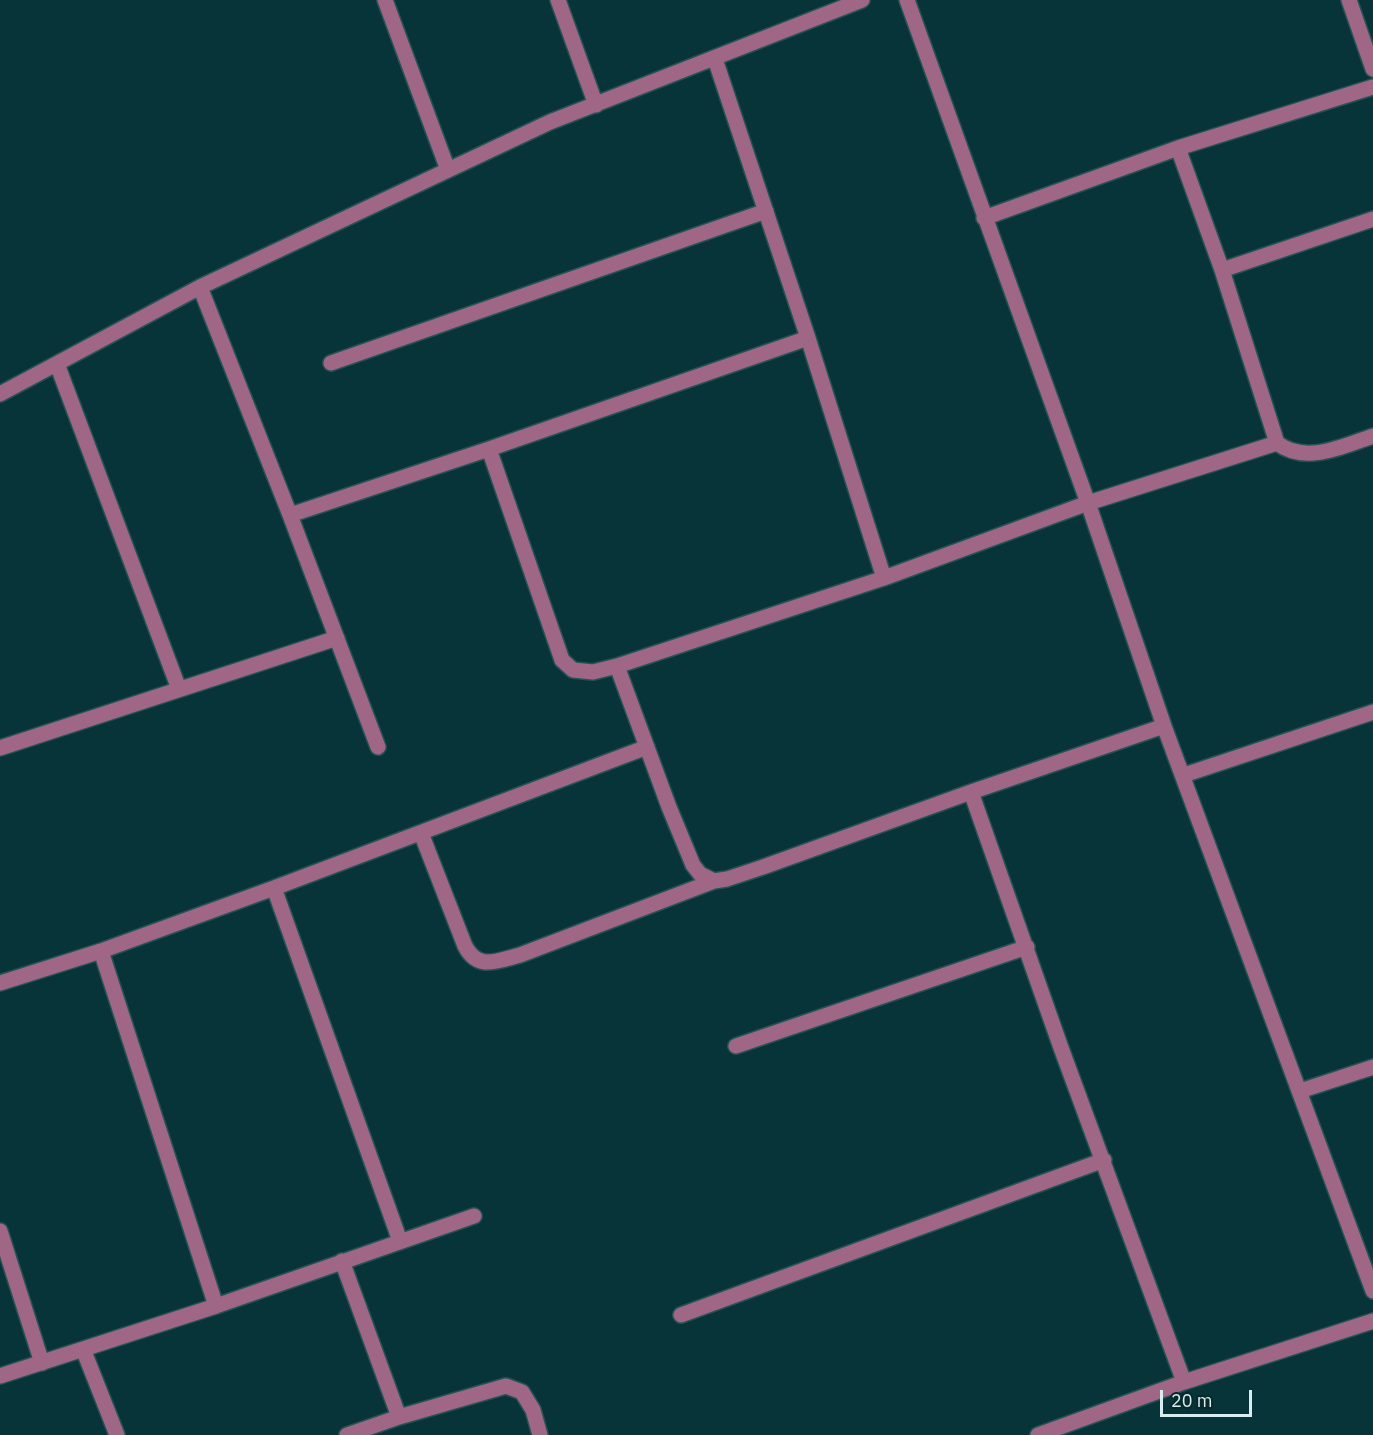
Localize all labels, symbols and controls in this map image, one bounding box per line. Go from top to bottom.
scale bar [1163,1378,1254,1416]
text: 20 m [1171,1389,1213,1412]

